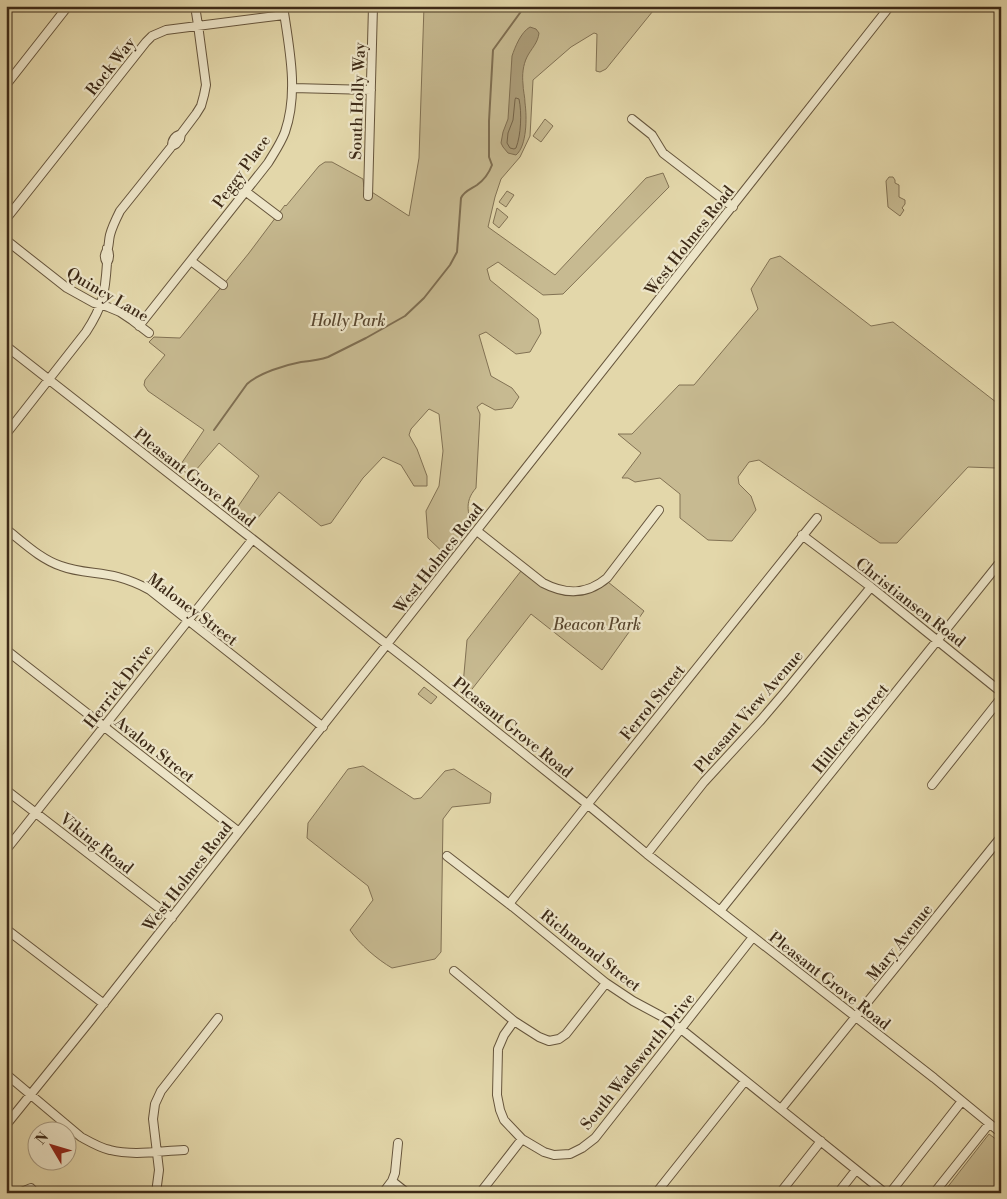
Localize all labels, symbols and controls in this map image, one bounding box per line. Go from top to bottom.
street label: Rock Way [82,33,140,100]
street label: South Holly Way [346,42,370,160]
street label: Peggy Place [209,131,275,212]
street label: West Holmes Road [640,182,739,300]
street label: Quincy Lane [63,263,152,327]
park label: Holly Park [309,311,386,331]
street label: Pleasant Grove Road [130,424,259,531]
street label: West Holmes Road [389,500,488,618]
street label: Christiansen Road [852,554,969,652]
street label: Maloney Street [143,569,242,650]
park label: Beacon Park [552,615,641,635]
street label: Herrick Drive [80,641,158,733]
street label: Pleasant View Avenue [690,646,808,777]
street label: Ferrol Street [616,660,690,745]
street label: Pleasant Grove Road [448,673,577,782]
street label: Hillcrest Street [808,679,893,778]
street label: Avalon Street [110,712,199,787]
street label: Viking Road [55,808,137,879]
street label: West Holmes Road [138,818,237,936]
street label: Mary Avenue [863,900,937,985]
street label: Richmond Street [536,905,645,996]
street label: Pleasant Grove Road [765,927,894,1034]
street label: South Wadsworth Drive [576,989,699,1134]
north arrow [28,1122,78,1172]
text: N [32,1129,53,1149]

